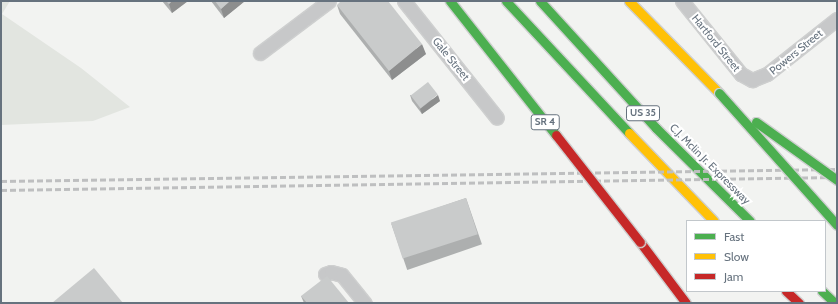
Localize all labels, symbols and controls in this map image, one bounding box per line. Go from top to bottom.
street label: Hartford Street [689,12,743,74]
street label: Powers Street [767,27,825,77]
street label: Gale Street [430,35,472,83]
road number: US 35 [626,105,660,121]
road number: SR 4 [530,114,560,130]
street label: C.J. Mclin Jr. Expressway [667,121,753,207]
legend [686,220,826,292]
text: Fast [724,229,744,244]
text: Slow [724,249,749,264]
text: Jam [724,269,743,284]

